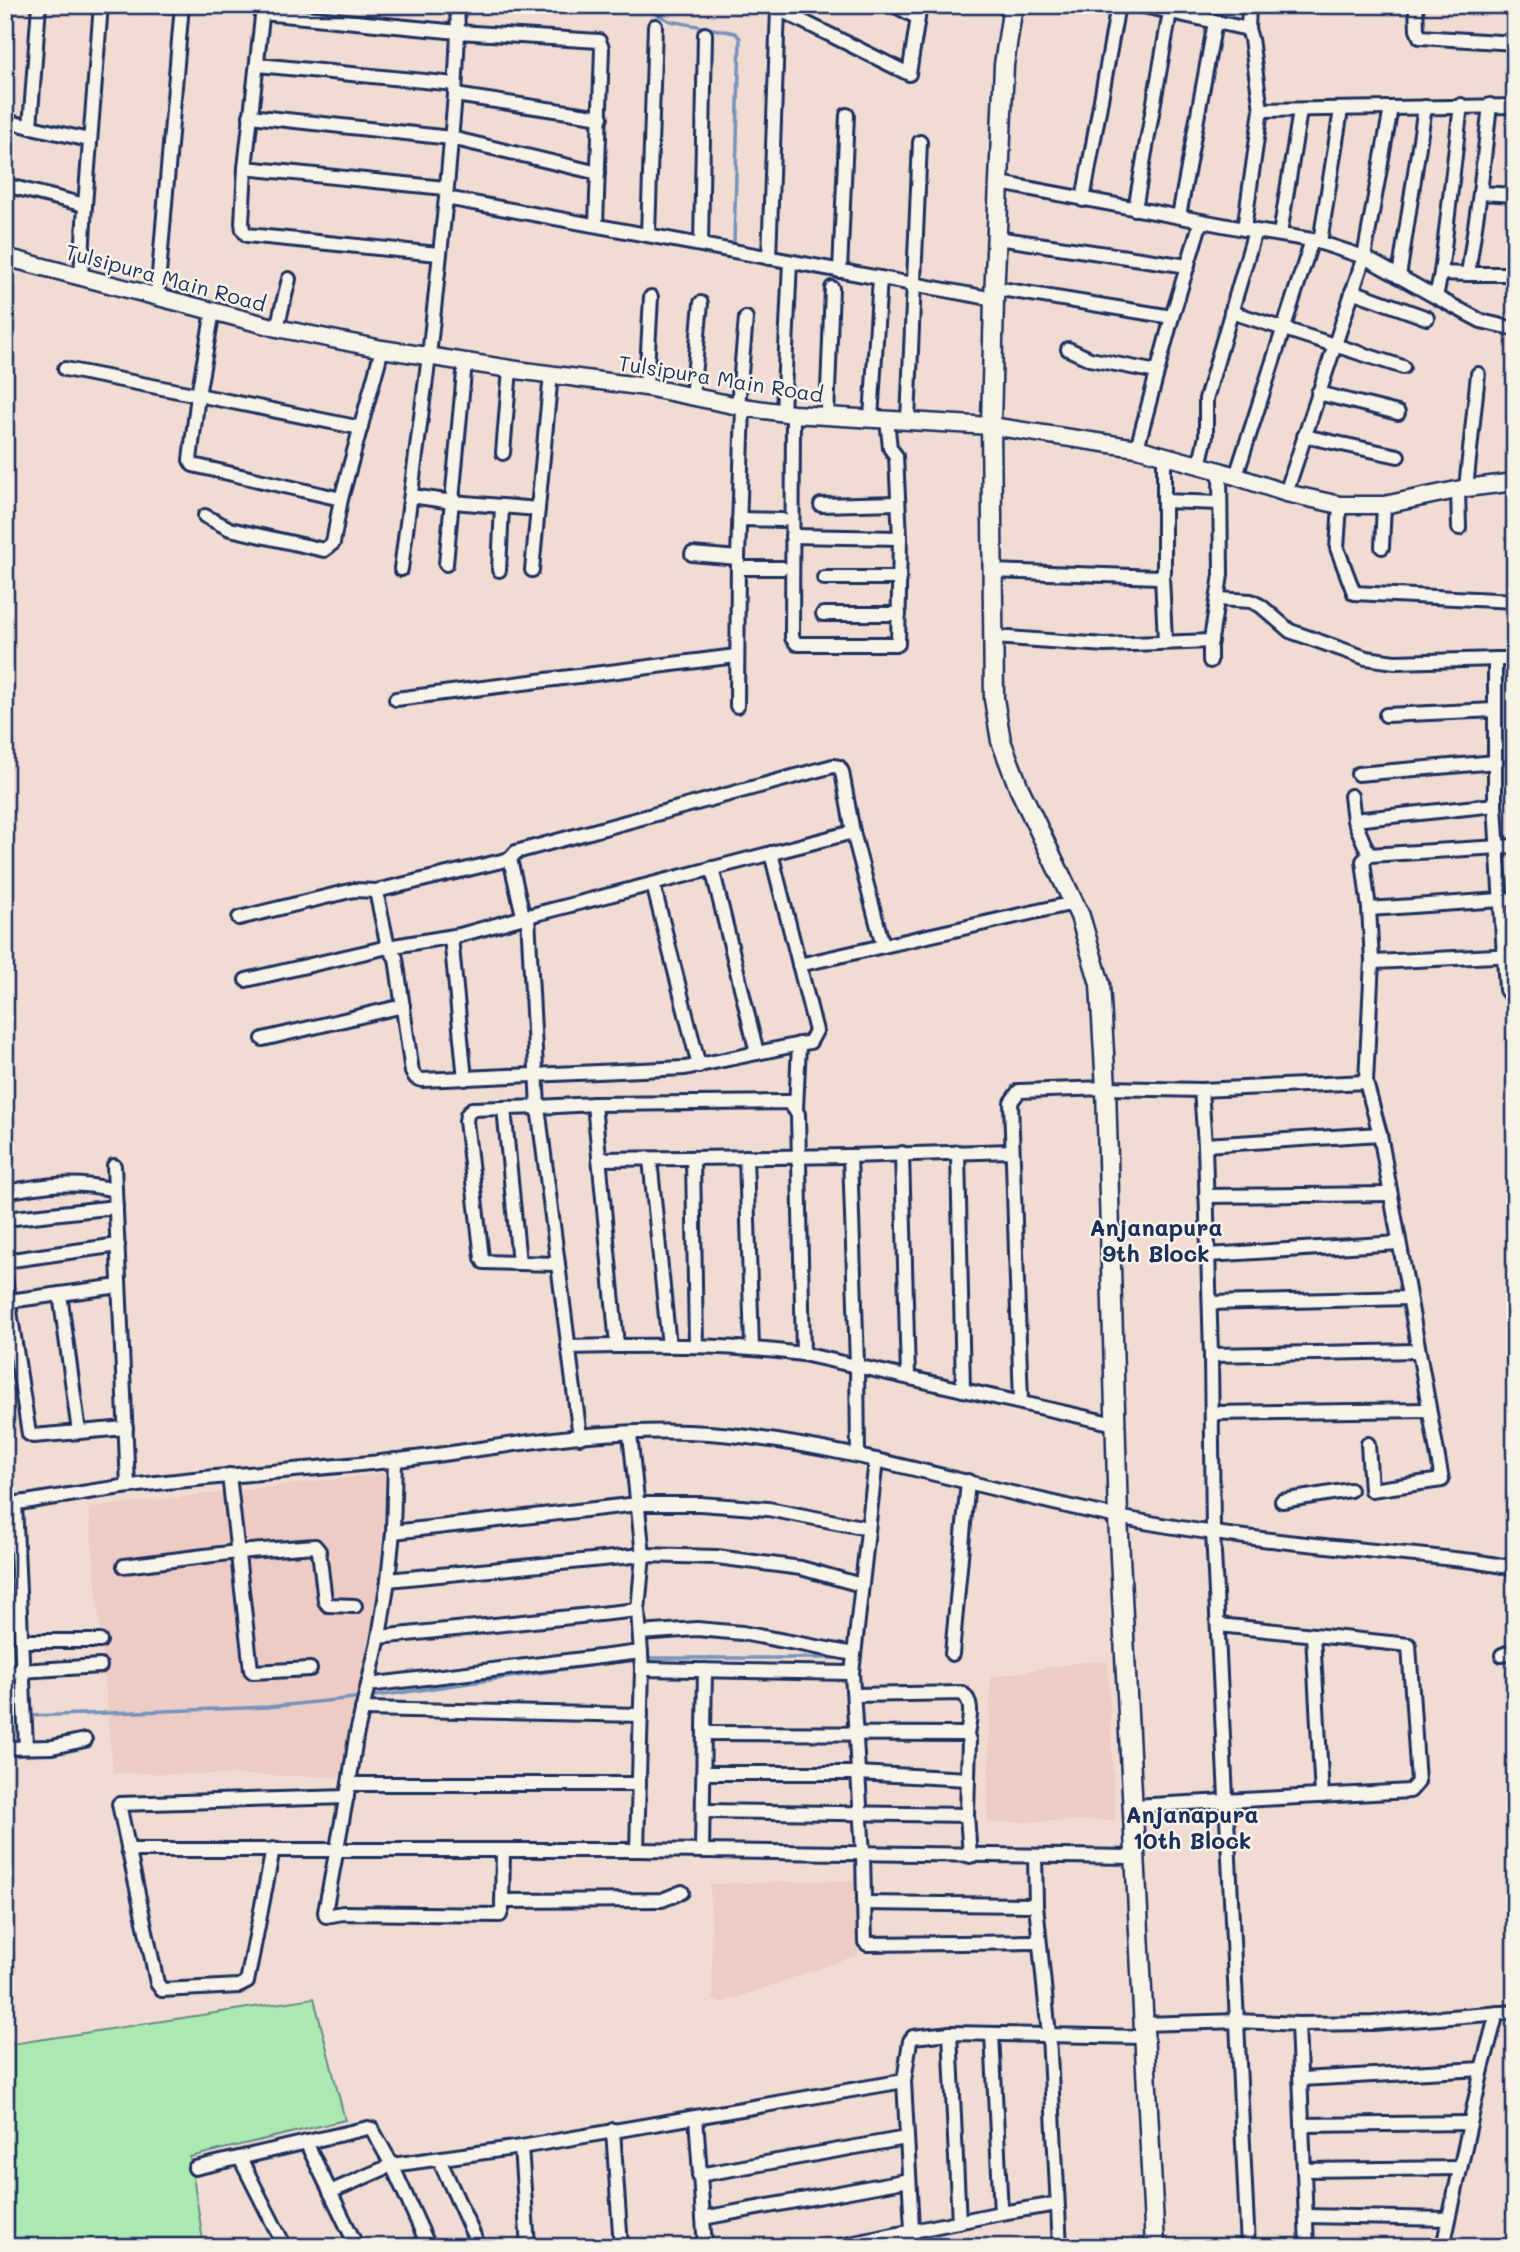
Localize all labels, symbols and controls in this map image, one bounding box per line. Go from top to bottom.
street label: Tulsipura Main Road [63,237,269,317]
street label: Tulsipura Main Road [617,348,825,408]
district label: Anjanapura 9th Block [1089,1212,1223,1268]
district label: Anjanapura 10th Block [1125,1799,1259,1855]

